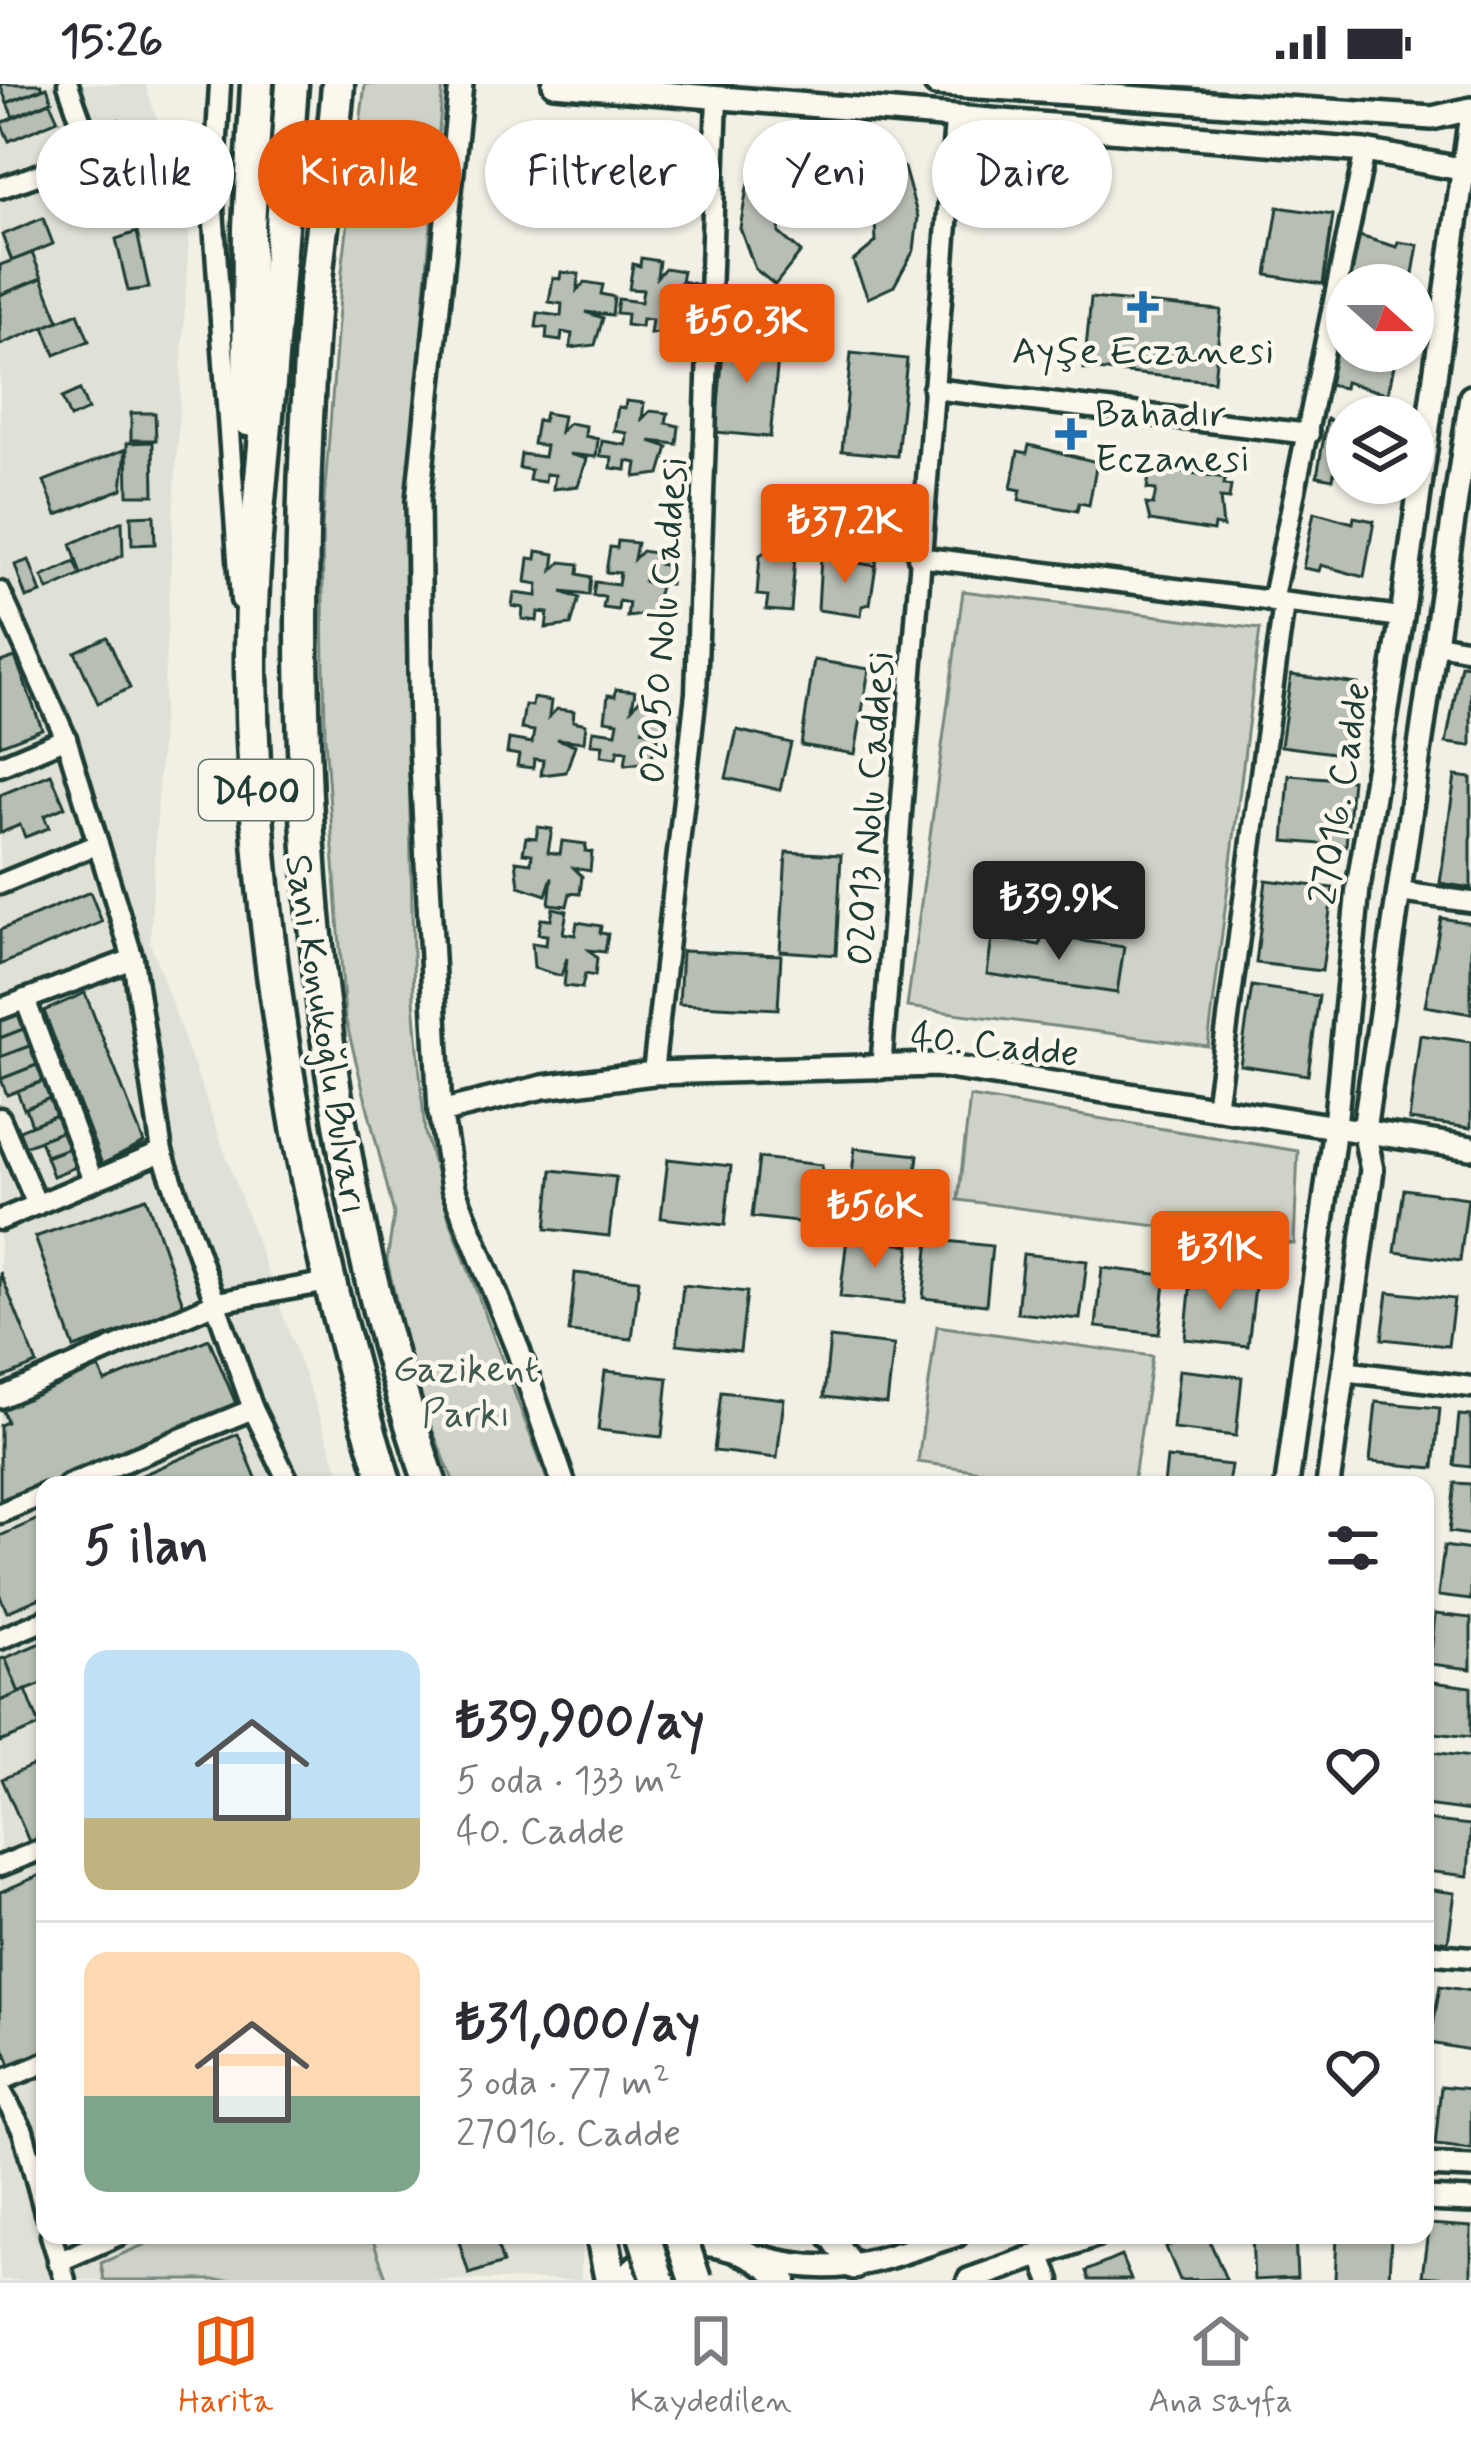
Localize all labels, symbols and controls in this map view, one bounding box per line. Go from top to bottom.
text: 15:26 [60,13,163,72]
chip: Satılık [36,120,234,228]
chip: Kiralık [258,120,461,228]
chip: Filtreler [485,120,719,228]
chip: Yeni [743,120,908,228]
chip: Daire [932,120,1112,228]
north arrow [1326,264,1434,372]
map controls [1326,264,1434,504]
pin: ₺50.3K [649,284,845,386]
marker: Ayşe Eczanesi [1130,294,1156,320]
text: ₺50.3K [686,297,808,348]
place label: Ayşe Eczanesi [1012,327,1274,378]
place label: Bahadır Eczanesi [1095,390,1250,486]
button: layers [1326,396,1434,504]
marker: Bahadır Eczanesi [1058,421,1084,447]
street label: 02050 Nolu Caddesi [628,455,701,785]
pin: ₺37.2K [747,484,943,586]
text: ₺37.2K [788,497,902,548]
street label: 02013 Nolu Caddesi [835,649,908,967]
street label: 27016. Cadde [1299,678,1384,909]
road number: D400 [199,760,313,820]
street label: Sani Konukoğlu Bulvarı [271,851,378,1218]
pin: ₺39.9K [961,861,1157,963]
text: ₺39.9K [1000,874,1118,925]
street label: 40. Cadde [908,1012,1081,1081]
pin: ₺56K [804,1169,946,1271]
text: ₺56K [828,1182,922,1233]
pin: ₺31K [1149,1211,1291,1313]
text: ₺31K [1178,1224,1262,1275]
park label: Gazikent Parkı [393,1345,539,1441]
text: 5 ilan [84,1515,208,1581]
icon: filters [1320,1515,1386,1581]
text: ₺39,900/ay [456,1690,705,1756]
icon: home [180,1698,324,1842]
icon: heart [1320,1737,1386,1803]
text: 5 oda · 133 m² [456,1756,682,1807]
text: 40. Cadde [456,1807,625,1858]
text: ₺31,000/ay [456,1992,700,2058]
icon: home [180,2000,324,2144]
icon: heart [1320,2039,1386,2105]
text: 3 oda · 77 m² [456,2058,670,2109]
text: 27016. Cadde [456,2109,681,2160]
tab: Harita [178,2308,273,2424]
tab: Kaydedilen [630,2308,792,2424]
tab: Ana sayfa [1148,2308,1293,2424]

